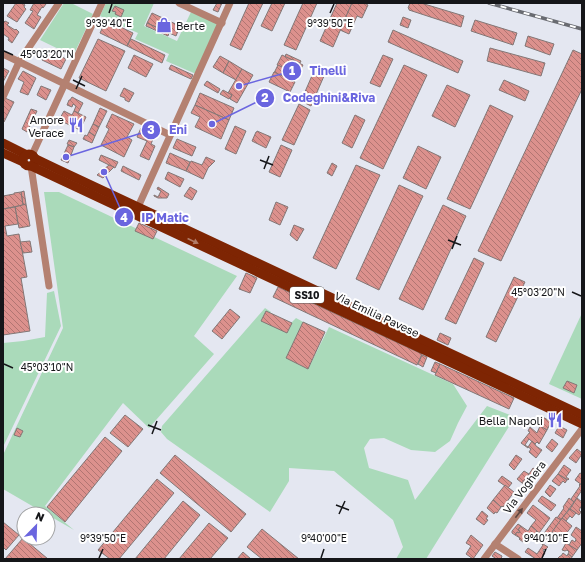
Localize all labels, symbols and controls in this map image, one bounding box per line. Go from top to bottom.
shop icon: Berte [155,16,173,34]
text: 9°39'40"E [86,17,132,29]
text: 9°39'50"E [307,17,353,29]
place label: Berte [176,19,205,32]
text: 45°03'20"N [20,48,74,60]
callout: Tinelli [282,59,355,83]
text: 1 [289,63,295,78]
text: Tinelli [310,63,346,78]
callout: Codeghini&Riva [255,86,383,110]
text: 2 [261,90,269,105]
text: Codeghini&Riva [283,90,375,105]
place label: Amore Verace [28,113,64,139]
restaurant icon: Amore Verace [67,116,85,134]
callout: Eni [141,118,195,142]
text: 3 [147,122,155,137]
text: Eni [169,122,187,137]
callout: IP Matic [114,205,197,229]
text: 4 [120,210,128,225]
text: IP Matic [141,210,189,225]
one-way arrow [188,238,199,244]
text: 45°03'20"N [511,286,565,298]
road number: SS10 [290,287,324,303]
street label: Via Emilia Pavese [333,289,421,339]
text: 45°03'10"N [21,361,73,373]
restaurant icon: Bella Napoli [546,411,564,429]
place label: Bella Napoli [479,414,543,427]
street label: Via Voghera [500,458,548,516]
north arrow [16,506,56,546]
one-way arrow [515,507,523,518]
text: N [34,509,46,524]
text: 9°39'50"E [80,532,126,544]
text: 9°40'00"E [301,532,347,544]
text: 9°40'10"E [524,532,568,544]

